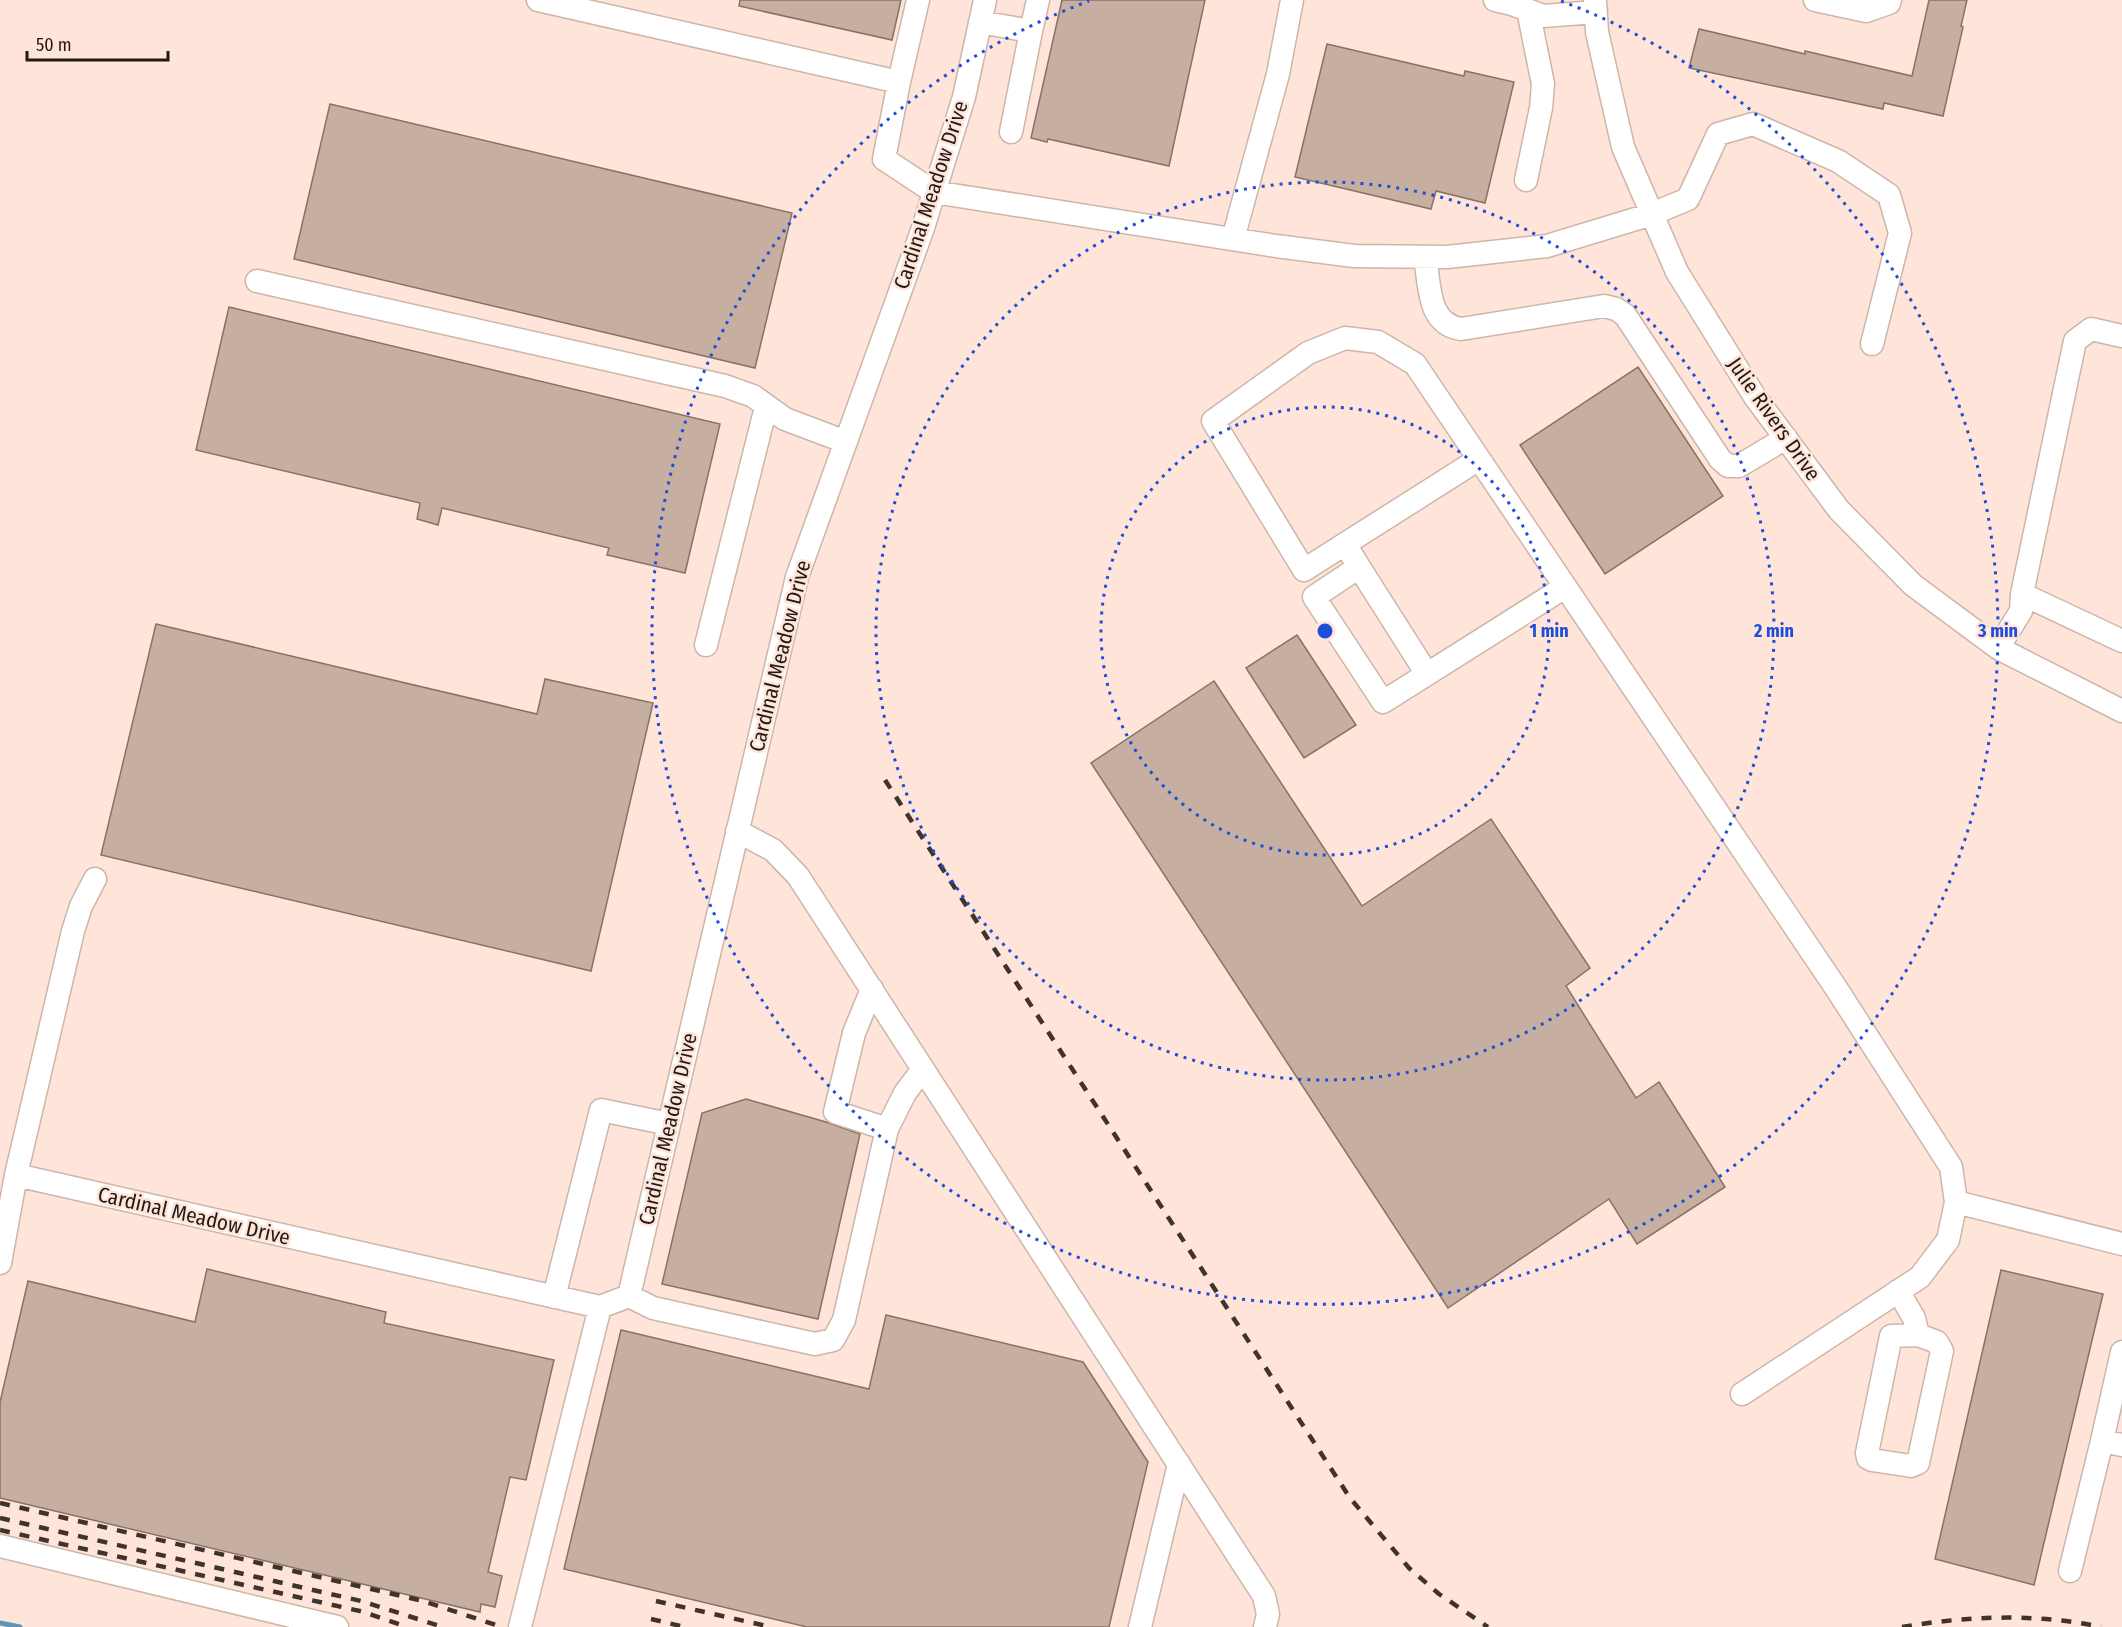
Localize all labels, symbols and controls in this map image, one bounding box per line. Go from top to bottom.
scale bar [27,24,168,62]
text: 50 m [36,34,72,56]
street label: Cardinal Meadow Drive [888,98,974,292]
street label: Julie Rivers Drive [1722,352,1826,486]
street label: Cardinal Meadow Drive [744,558,816,754]
text: 1 min [1529,620,1569,642]
text: 2 min [1753,620,1794,642]
text: 3 min [1977,620,2018,642]
centre of rings [1315,621,1335,641]
street label: Cardinal Meadow Drive [633,1030,703,1228]
street label: Cardinal Meadow Drive [95,1181,293,1251]

